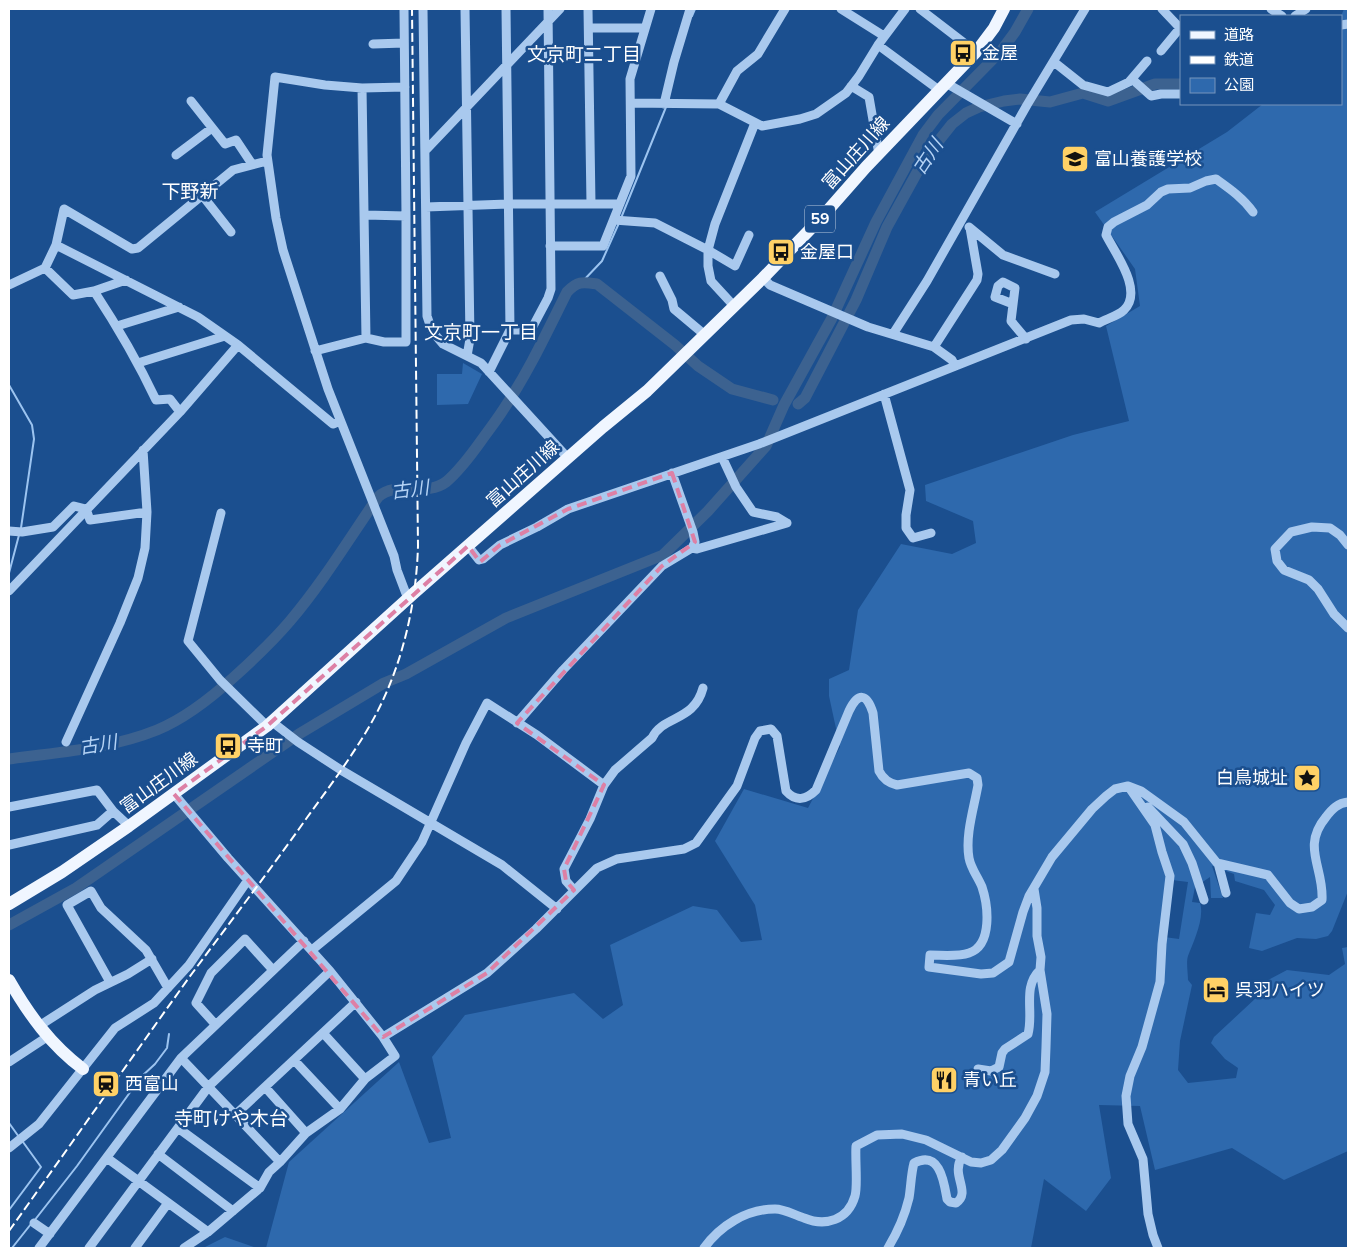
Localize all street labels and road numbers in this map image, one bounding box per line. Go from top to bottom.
street label: 富山庄川線 [817,112,895,194]
road number: 59 [805,205,835,232]
street label: 富山庄川線 [482,435,564,513]
street label: 富山庄川線 [116,747,202,819]

